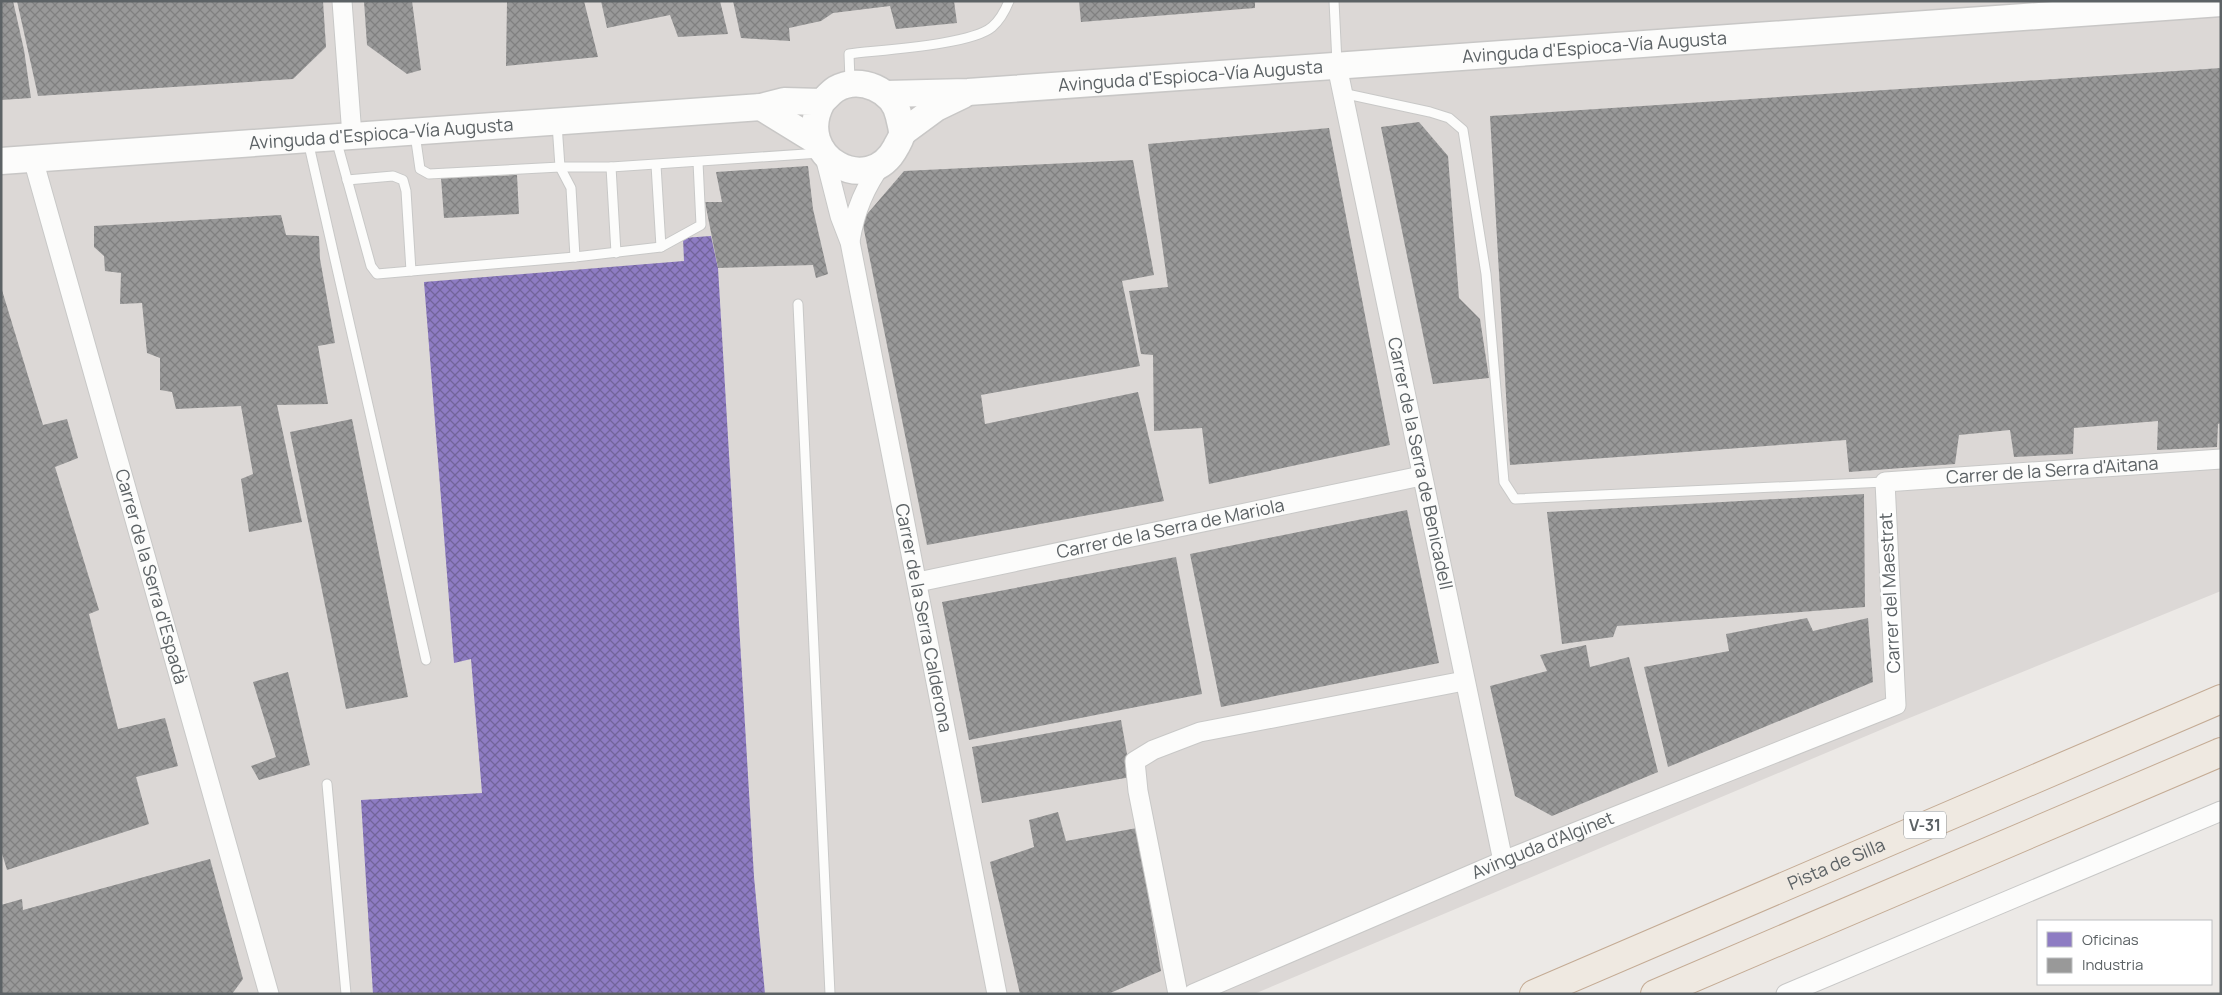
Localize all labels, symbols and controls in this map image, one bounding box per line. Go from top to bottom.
street label: Avinguda d'Espioca-Vía Augusta [1461,25,1727,68]
street label: Avinguda d'Espioca-Vía Augusta [1057,54,1324,97]
street label: Avinguda d'Espioca-Vía Augusta [248,112,514,154]
street label: Carrer de la Serra de Benicadell [1383,335,1459,592]
street label: Carrer de la Serra d'Aitana [1945,450,2159,489]
street label: Carrer de la Serra d'Espadà [110,466,194,687]
street label: Carrer de la Serra de Mariola [1054,492,1286,564]
street label: Carrer de la Serra Calderona [890,501,959,734]
street label: Carrer del Maestrat [1873,512,1905,674]
street label: Avinguda d'Alginet [1467,805,1617,884]
road number: V-31 [1904,812,1946,838]
street label: Pista de Silla [1783,832,1888,895]
legend [2037,920,2212,985]
text: Oficinas [2082,929,2139,950]
text: Industria [2082,954,2143,975]

